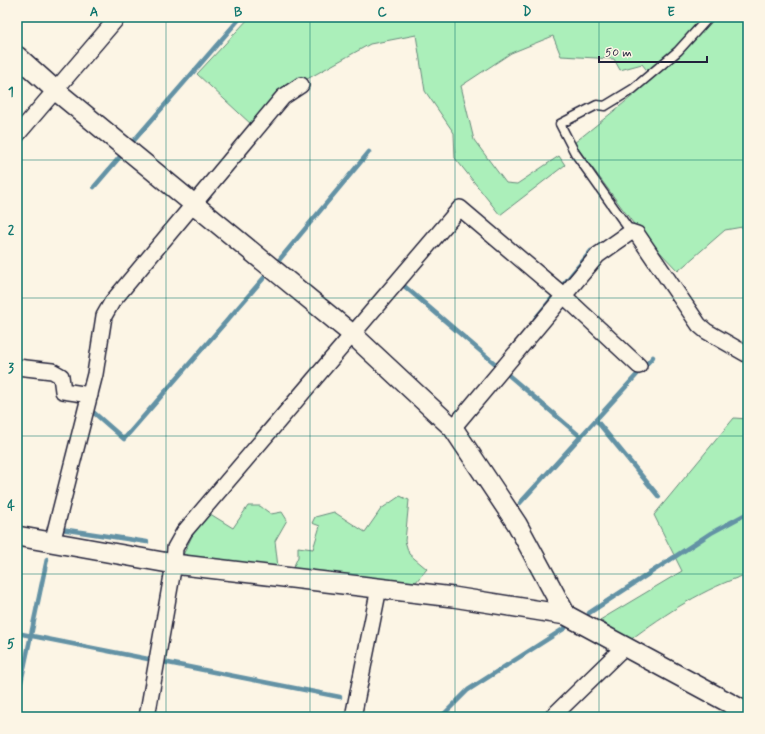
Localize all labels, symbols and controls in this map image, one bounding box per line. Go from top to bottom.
text: A [90,4,98,21]
text: B [234,4,243,21]
text: C [377,4,387,21]
text: D [523,4,532,21]
text: E [667,4,675,21]
scale bar [599,38,707,64]
text: 50 m [605,45,632,61]
text: 1 [8,84,14,101]
text: 2 [8,222,15,239]
text: 3 [8,360,14,377]
text: 4 [7,498,15,515]
text: 5 [7,636,15,653]

